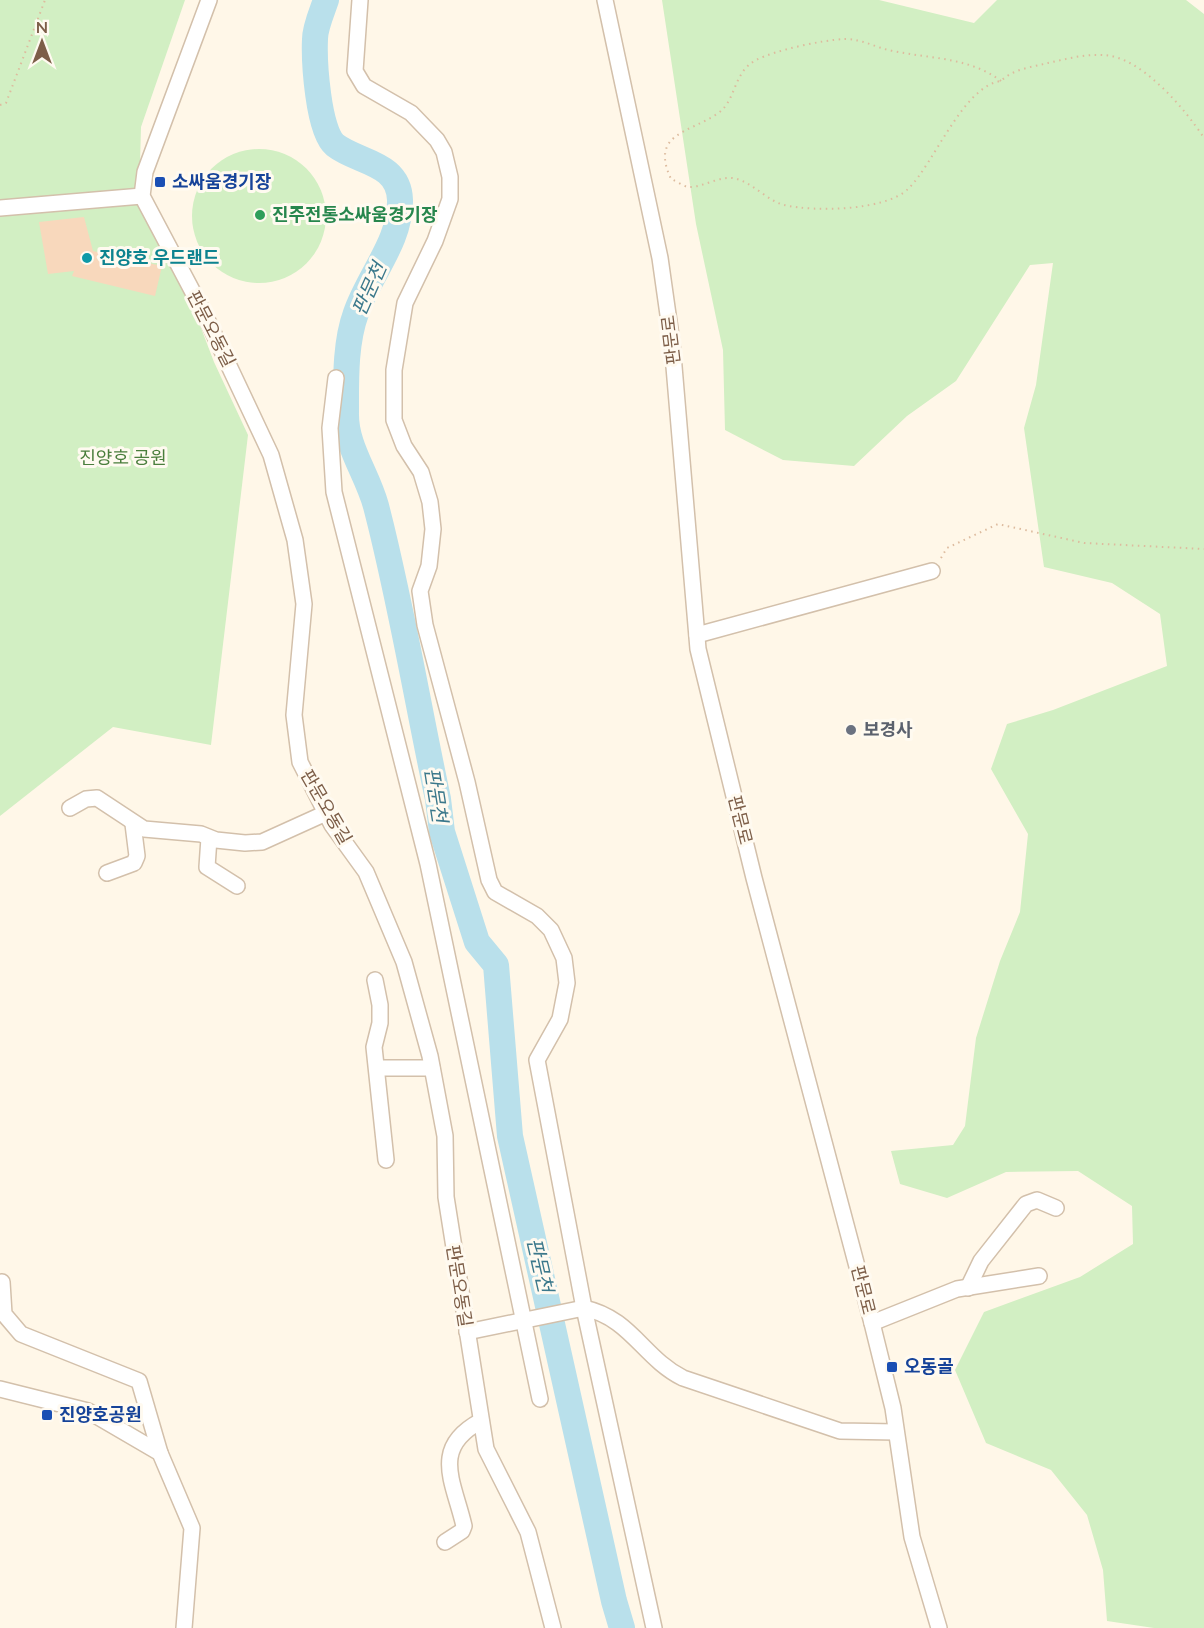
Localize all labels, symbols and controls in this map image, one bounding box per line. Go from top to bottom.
north arrow [12,12,72,72]
text: N [36,17,48,36]
place label: 소싸움경기장 [172,170,272,192]
marker: 소싸움경기장 [153,175,167,189]
place label: 진주전통소싸움경기장 [272,203,438,225]
marker: 진주전통소싸움경기장 [253,208,267,222]
place label: 진양호 우드랜드 [99,246,219,268]
marker: 진양호 우드랜드 [80,251,94,265]
water label: 판문천 [346,256,391,319]
street label: 판문오동길 [183,287,240,370]
street label: 판문로 [656,314,684,366]
park label: 진양호 공원 [79,446,167,468]
place label: 보경사 [863,718,913,740]
marker: 보경사 [844,723,858,737]
street label: 판문오동길 [297,765,357,848]
water label: 판문천 [421,766,454,827]
street label: 판문로 [724,793,758,847]
water label: 판문천 [523,1235,559,1297]
street label: 판문오동길 [443,1243,477,1328]
street label: 판문로 [847,1263,881,1317]
place label: 오동골 [904,1355,954,1377]
marker: 오동골 [885,1360,899,1374]
place label: 진양호공원 [59,1403,142,1425]
marker: 진양호공원 [40,1408,54,1422]

